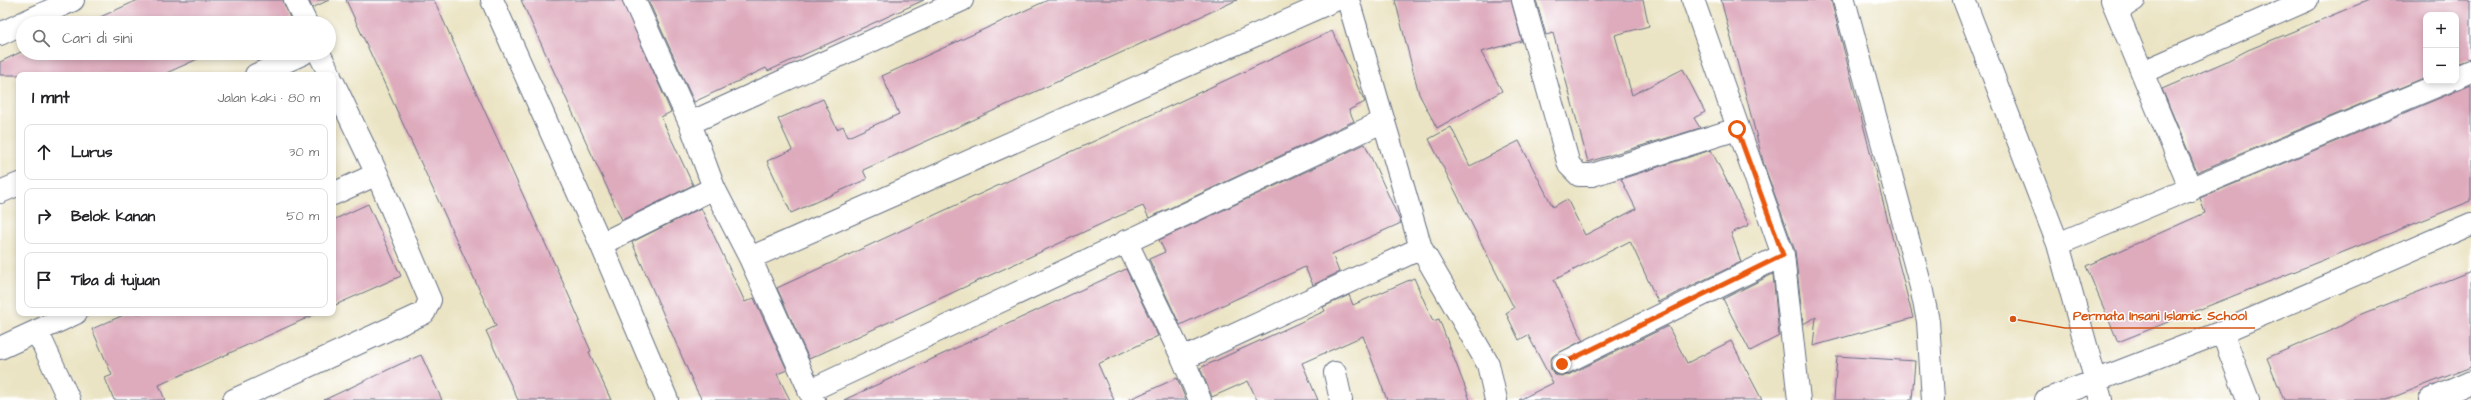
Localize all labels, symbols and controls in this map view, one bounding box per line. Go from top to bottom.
map controls [2423,12,2459,84]
button: + [2423,12,2459,48]
search box [16,16,336,60]
icon: search [30,27,52,49]
text: Cari di sini [62,28,132,49]
button: − [2423,48,2459,84]
text: 1 mnt [32,86,70,110]
text: Jalan kaki · 80 m [217,89,320,107]
route start [1728,120,1746,138]
icon: ahead [33,141,55,163]
text: Lurus [71,142,112,163]
text: 30 m [289,143,319,161]
icon: right [33,205,55,227]
text: Belok kanan [71,206,155,227]
text: 50 m [286,207,319,225]
icon: arrive [33,269,55,291]
text: Tiba di tujuan [71,270,160,291]
callout: Permata Insani Islamic School [2065,303,2255,328]
text: Permata Insani Islamic School [2073,307,2247,325]
route end [1553,355,1571,373]

